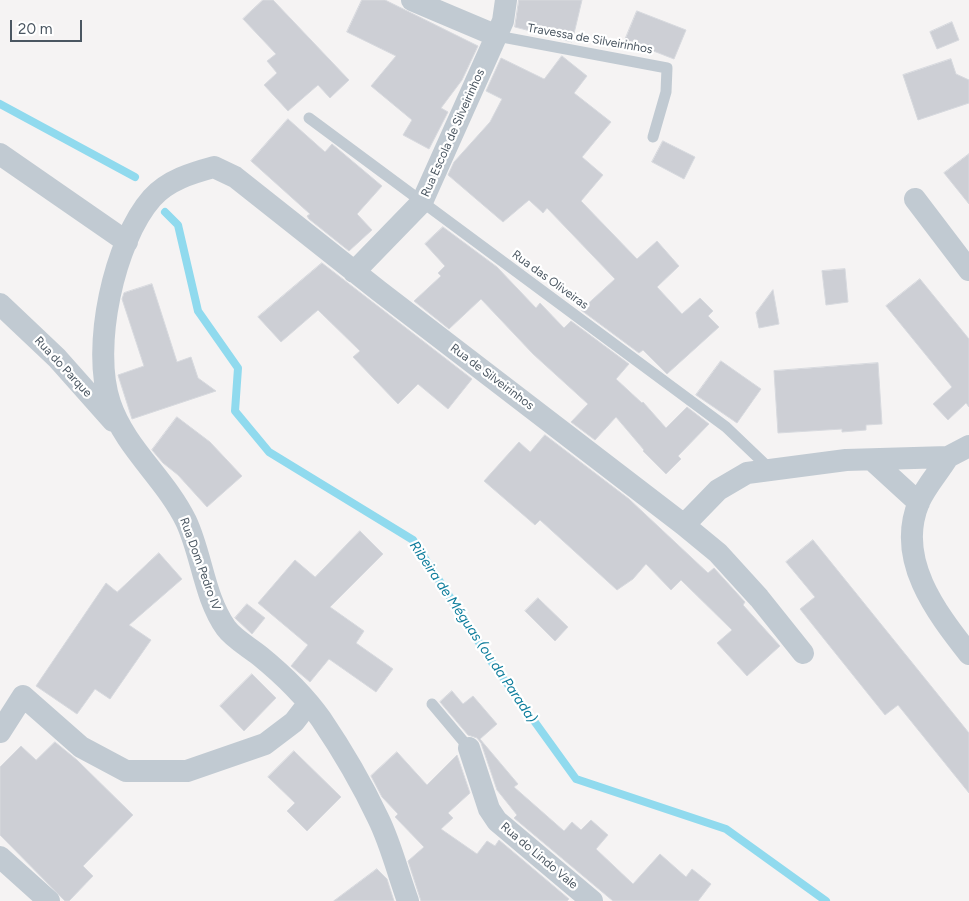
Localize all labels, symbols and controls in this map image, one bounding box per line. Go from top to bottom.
scale bar [12,10,85,42]
text: 20 m [18,20,52,38]
street label: Travessa de Silveirinhos [526,21,654,57]
street label: Rua Escola de Silveirinhos [418,67,488,199]
street label: Rua das Oliveiras [509,247,591,313]
street label: Rua do Parque [31,334,95,400]
street label: Rua de Silveirinhos [447,341,537,413]
street label: Rua Dom Pedro IV [177,516,223,612]
water label: Ribeira de Méguas (ou da Parada) [406,538,540,726]
street label: Rua do Lindo Vale [498,820,580,892]

